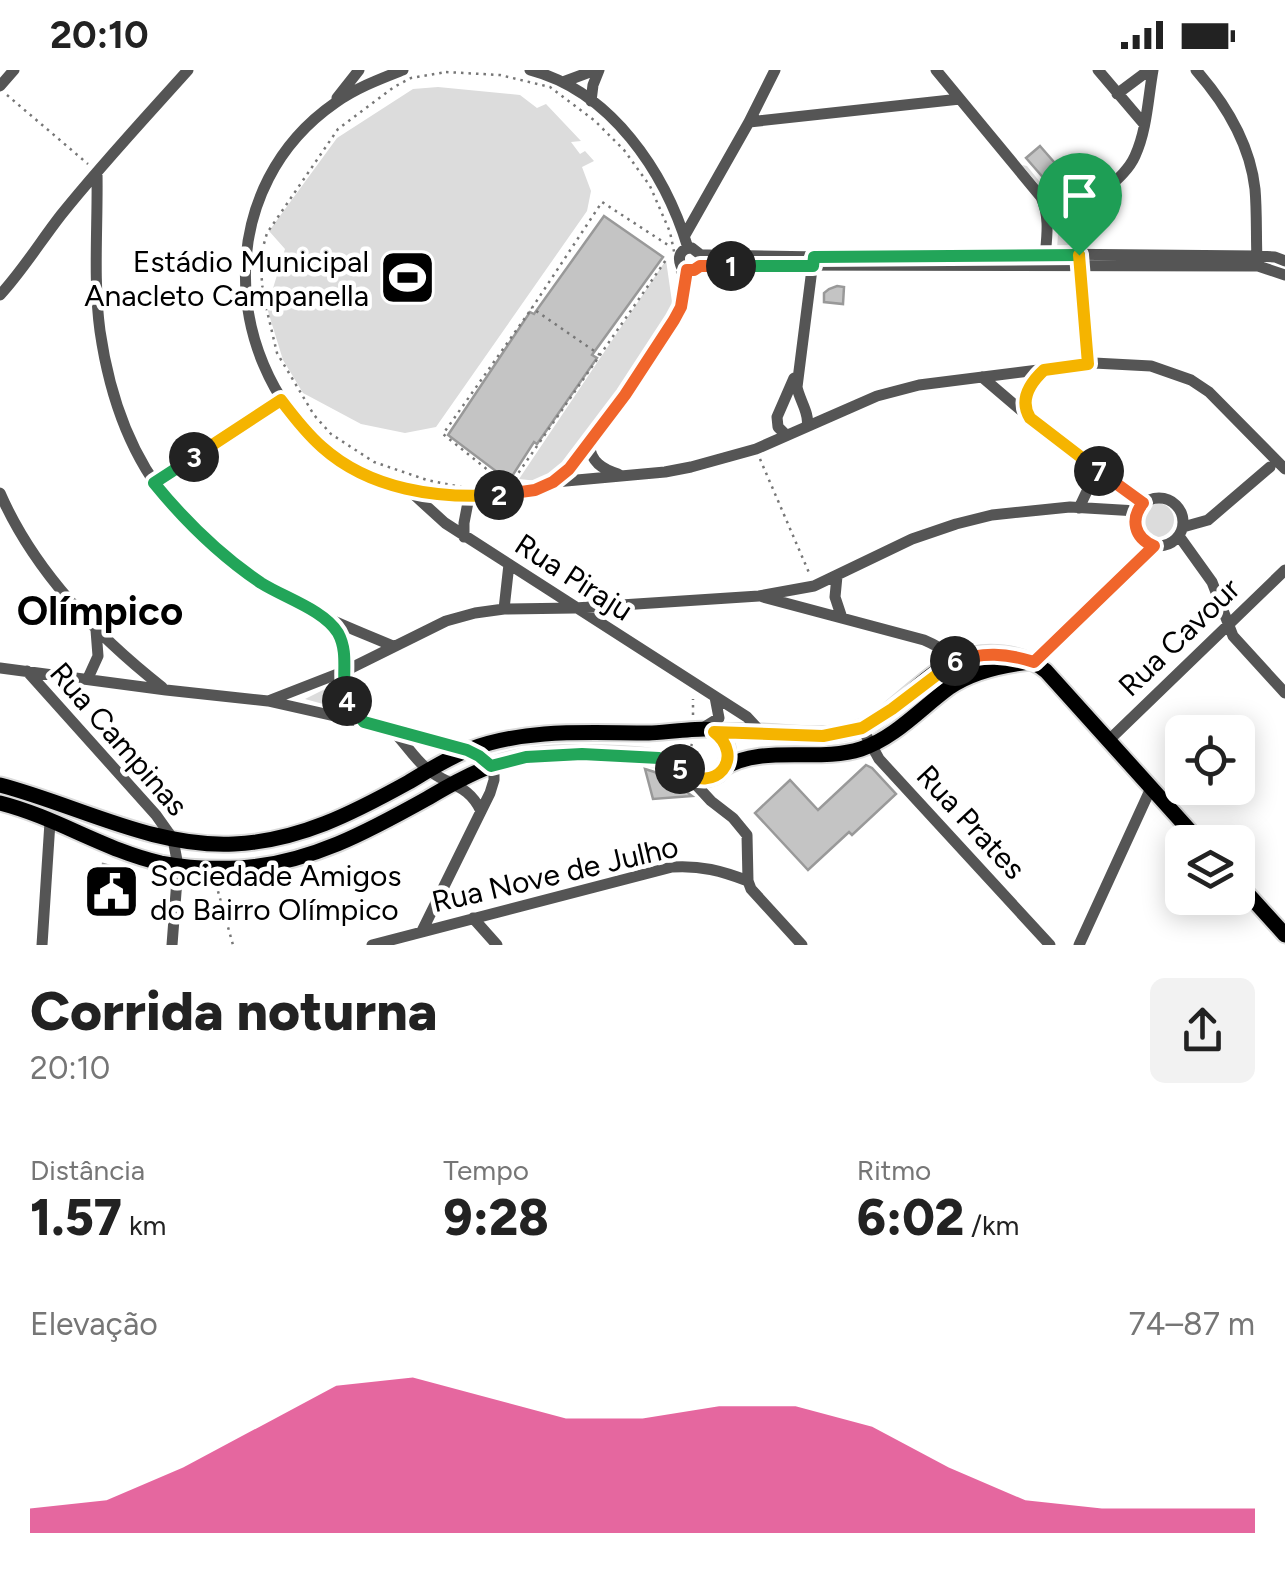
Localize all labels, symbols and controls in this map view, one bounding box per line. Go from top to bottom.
text: 20:10 [50,12,149,58]
pin [1037,153,1122,256]
icon: arrive [1052,168,1107,223]
pin: 1 [706,241,756,291]
place label: Estádio Municipal Anacleto Campanella [84,243,369,314]
sports icon: Estádio Municipal Anacleto Campanella [378,248,438,308]
text: 1 [725,249,737,283]
pin: 3 [169,432,219,482]
text: 3 [186,440,202,474]
pin: 7 [1074,446,1124,496]
text: 7 [1091,454,1107,488]
pin: 2 [474,470,524,520]
text: 2 [491,478,507,512]
street label: Rua Piraju [508,525,640,629]
street label: Rua Cavour [1111,570,1247,704]
district label: Olímpico [17,587,183,635]
pin: 6 [930,636,980,686]
text: 6 [947,644,963,678]
street label: Rua Campinas [42,655,196,823]
pin: 4 [322,676,372,726]
text: 4 [338,684,356,718]
map controls [1165,715,1255,915]
button: locate [1165,715,1255,805]
pin: 5 [655,744,705,794]
text: 5 [672,752,688,786]
street label: Rua Prates [909,757,1033,887]
button: layers [1165,825,1255,915]
street label: Rua Nove de Julho [428,828,682,920]
place label: Sociedade Amigos do Bairro Olímpico [150,857,401,928]
public building icon: Sociedade Amigos do Bairro Olímpico [81,862,141,922]
text: Corrida noturna [30,978,437,1044]
button: share [1150,978,1255,1083]
text: 20:10 [30,1049,110,1087]
text: Distância [30,1153,145,1187]
text: Tempo [443,1153,529,1187]
text: Ritmo [857,1153,931,1187]
text: 1.57 [30,1187,122,1248]
text: 9:28 [443,1187,549,1248]
text: 6:02 [857,1187,964,1248]
text: km [122,1208,166,1242]
text: /km [964,1208,1019,1242]
text: Elevação [30,1305,158,1343]
text: 74–87 m [1128,1305,1255,1343]

